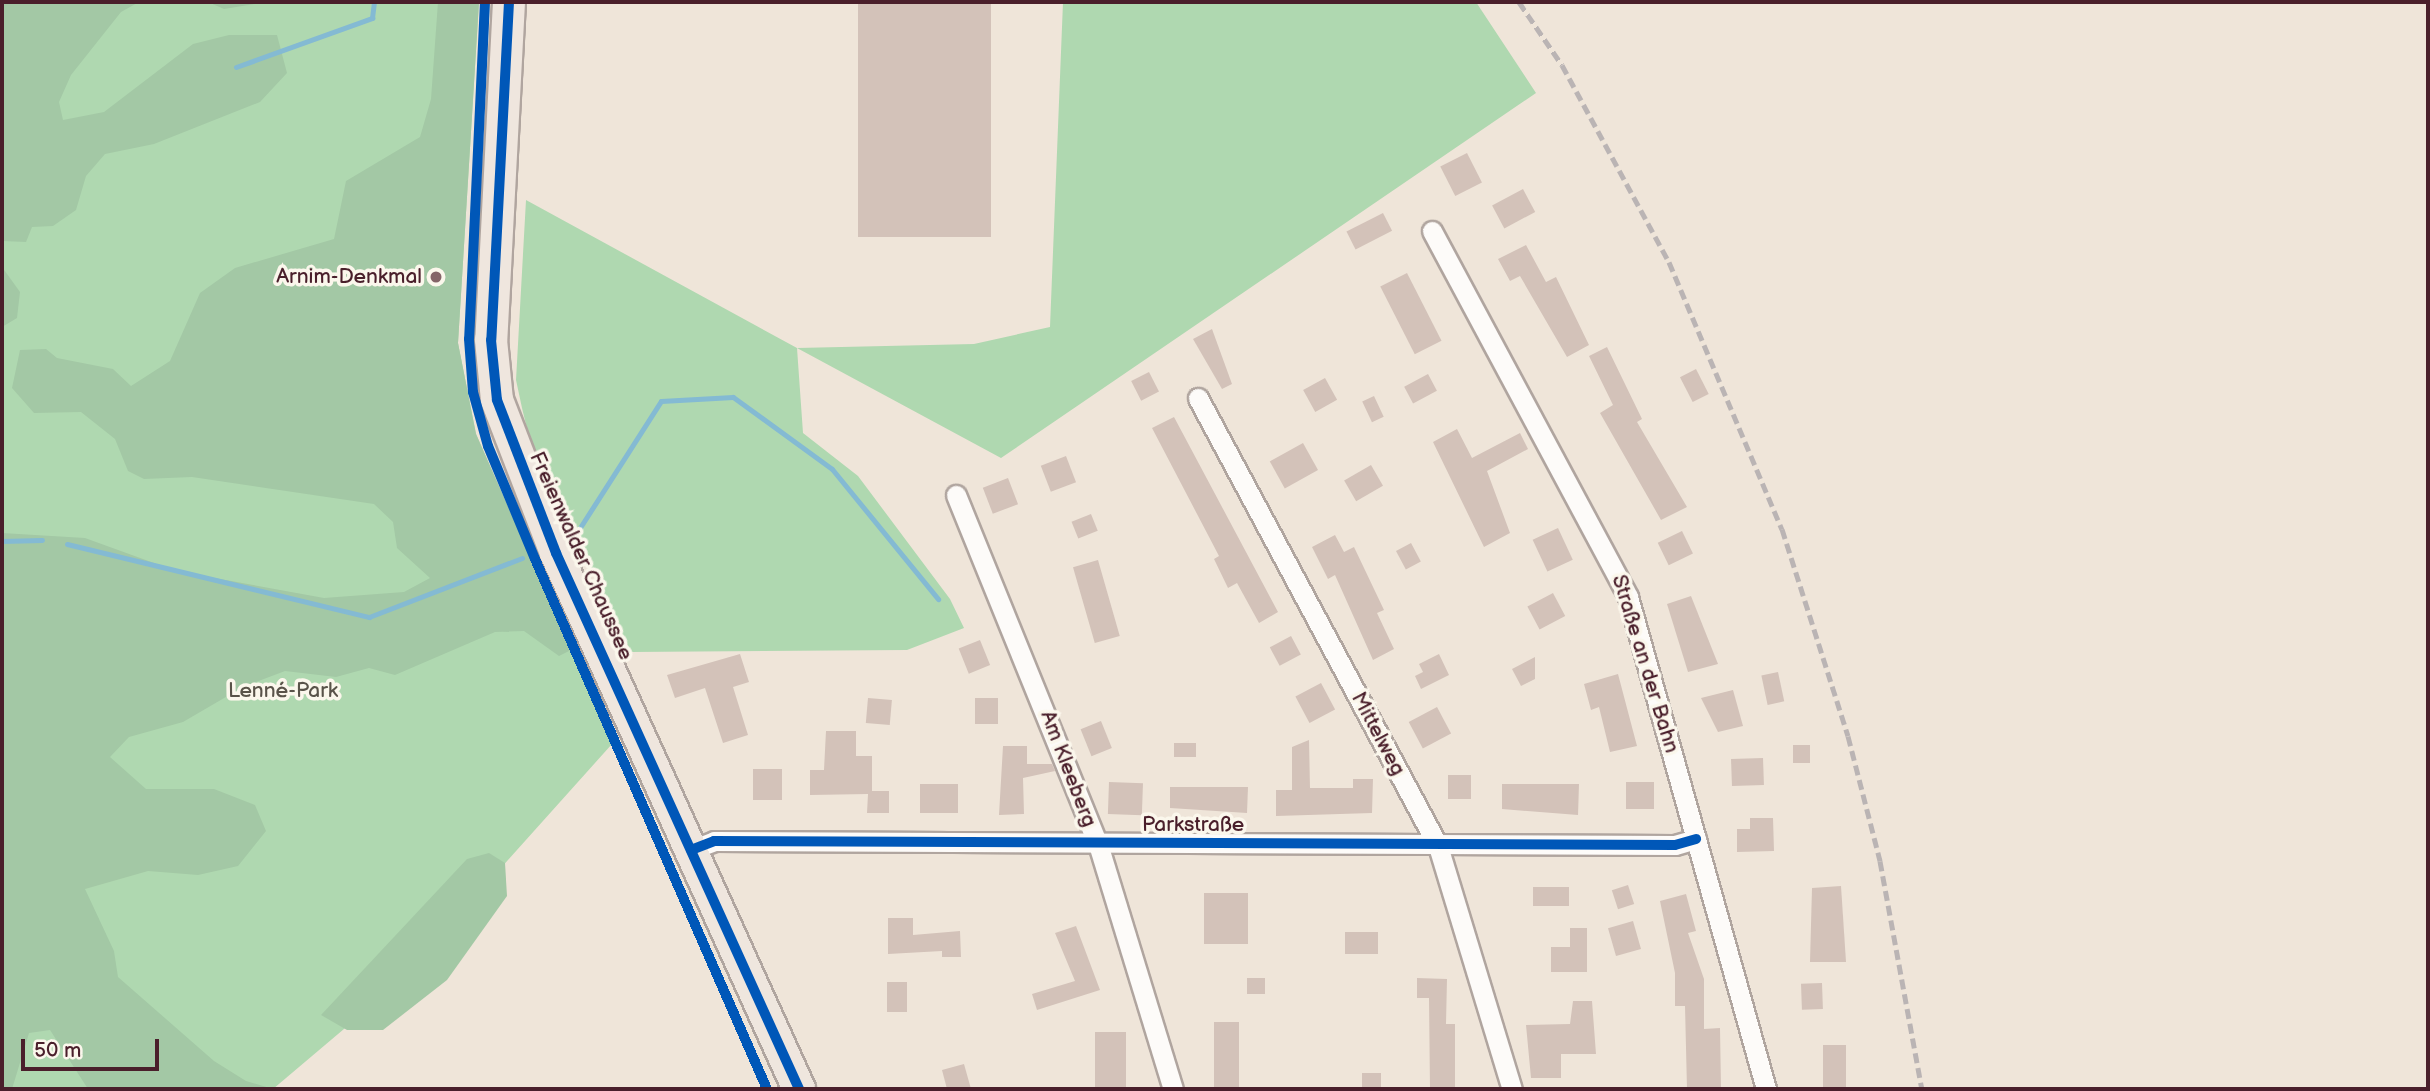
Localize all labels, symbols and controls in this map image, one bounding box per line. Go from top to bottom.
place label: Arnim-Denkmal [276,264,422,290]
marker: Arnim-Denkmal [428,269,444,285]
street label: Freienwalder Chaussee [524,448,638,664]
street label: Straße an der Bahn [1606,572,1684,756]
park label: Lenné-Park [228,678,338,704]
street label: Mittelweg [1346,688,1410,780]
street label: Am Kleeberg [1034,707,1102,831]
street label: Parkstraße [1142,812,1244,838]
scale bar [24,1024,163,1068]
text: 50 m [34,1038,81,1063]

